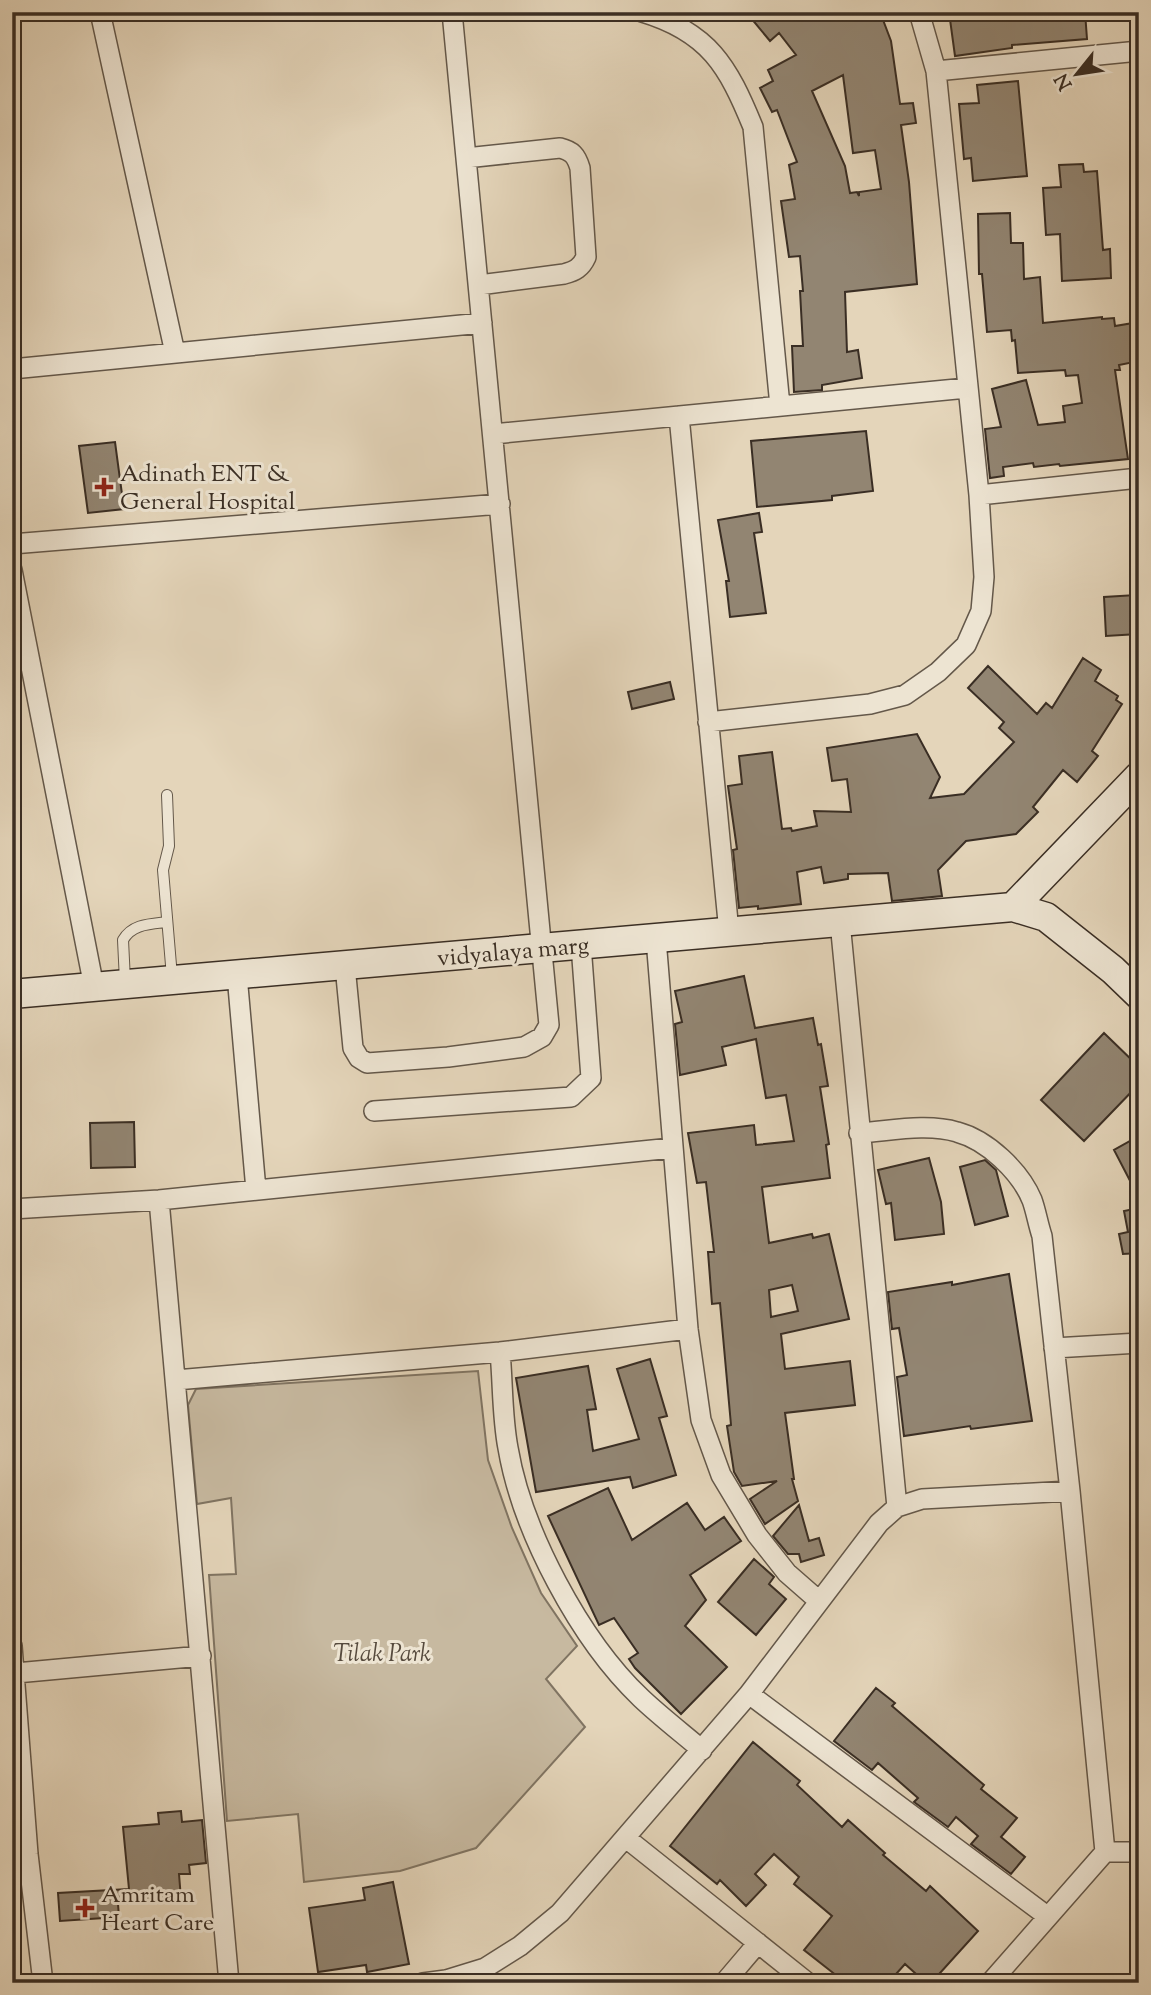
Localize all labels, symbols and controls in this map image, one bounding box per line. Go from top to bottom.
north arrow [1042,38,1112,108]
text: N [1049,68,1080,95]
place label: Adinath ENT & General Hospital [120,458,296,520]
marker: Adinath ENT & General Hospital [94,477,114,497]
street label: vidyalaya marg [436,929,591,977]
park label: Tilak Park [333,1638,431,1672]
place label: Amritam Heart Care [101,1879,214,1941]
marker: Amritam Heart Care [75,1898,95,1918]

